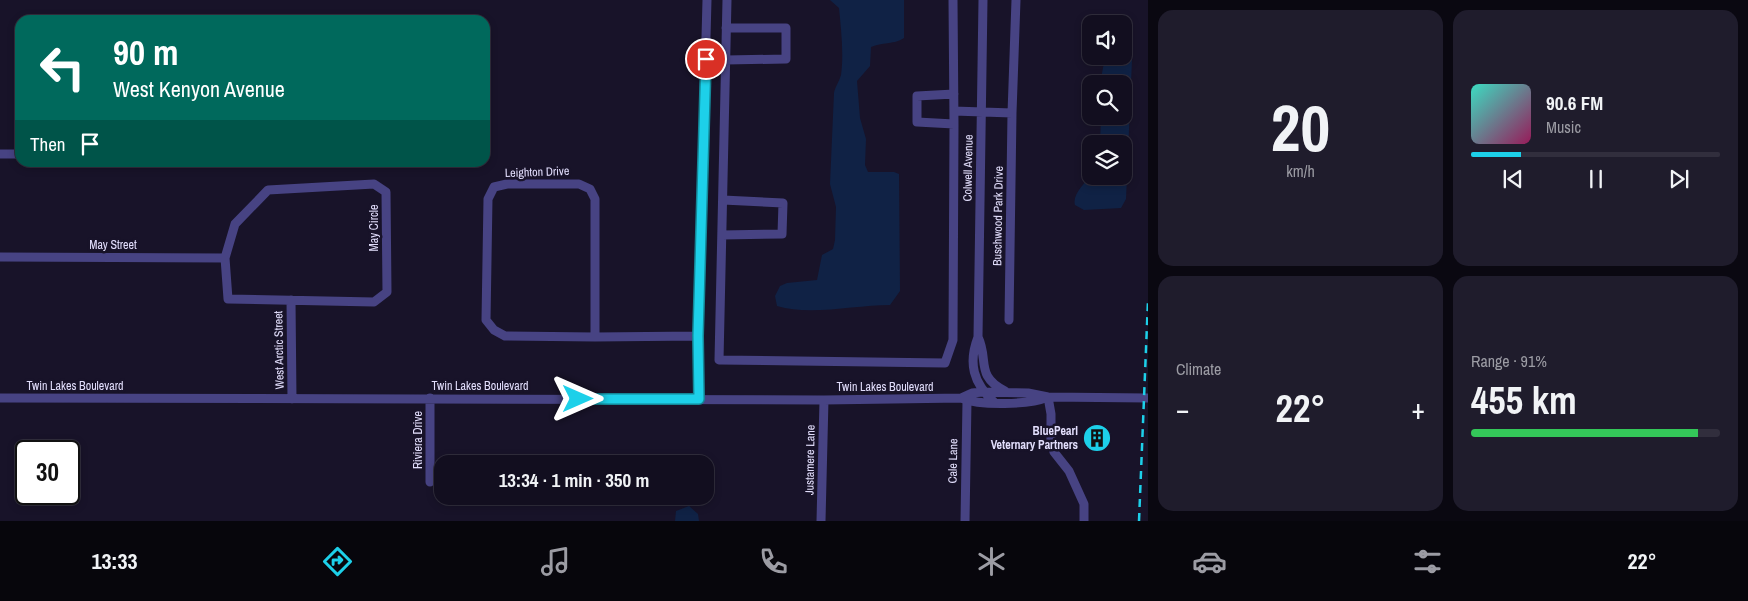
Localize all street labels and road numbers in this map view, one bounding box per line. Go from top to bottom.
street label: Colwell Avenue [959,134,977,202]
street label: Leighton Drive [504,163,570,181]
street label: Buschwood Park Drive [989,166,1007,266]
street label: May Circle [366,204,382,252]
street label: May Street [89,237,137,253]
street label: West Arctic Street [270,310,288,389]
street label: Twin Lakes Boulevard [27,378,123,394]
street label: Twin Lakes Boulevard [432,378,528,394]
street label: Twin Lakes Boulevard [837,379,933,395]
street label: Riviera Drive [410,411,426,469]
street label: Justamere Lane [801,425,819,495]
street label: Cale Lane [945,438,961,484]

